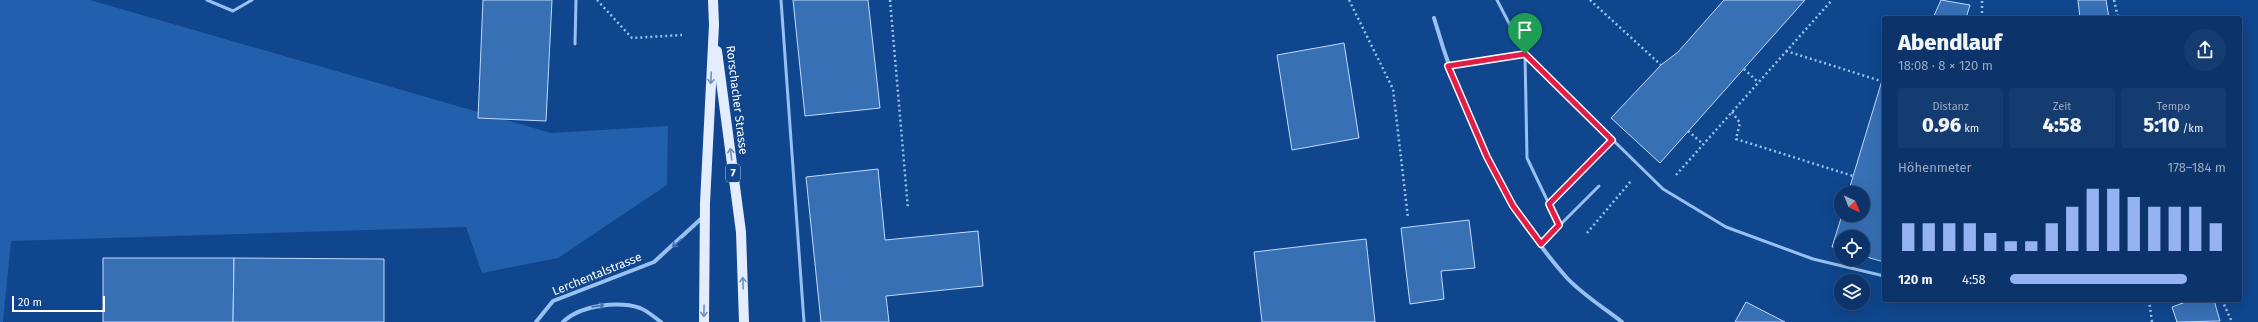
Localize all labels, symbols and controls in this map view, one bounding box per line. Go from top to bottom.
pin [1508,13,1542,54]
icon: arrive [1514,19,1536,41]
text: Abendlauf [1898,29,2001,56]
button: share [2184,29,2226,71]
street label: Rorschacher Strasse [723,45,751,155]
text: 18:08 · 8 × 120 m [1898,58,1993,73]
one-way arrow [707,71,715,84]
text: Distanz [1932,100,1969,113]
text: Zeit [2053,100,2071,113]
text: Tempo [2157,100,2190,113]
text: 0.96 [1922,113,1961,137]
text: 4:58 [2042,113,2082,137]
text: 5:10 [2143,113,2180,137]
text: km [1961,122,1979,135]
text: /km [2180,122,2203,135]
one-way arrow [727,148,734,161]
text: Höhenmeter [1898,160,1972,175]
text: 178–184 m [2168,160,2226,175]
road number: 7 [726,164,740,182]
north arrow [1834,186,1870,222]
map controls [1834,186,1870,310]
button: locate [1834,230,1870,266]
one-way arrow [671,238,682,247]
street label: Lerchentalstrasse [550,250,644,298]
text: 120 m [1898,272,1932,287]
text: 4:58 [1962,272,1986,287]
button: layers [1834,274,1870,310]
one-way arrow [739,277,746,290]
scale bar [12,294,105,313]
text: 20 m [18,296,42,309]
one-way arrow [591,302,604,310]
one-way arrow [700,304,708,317]

